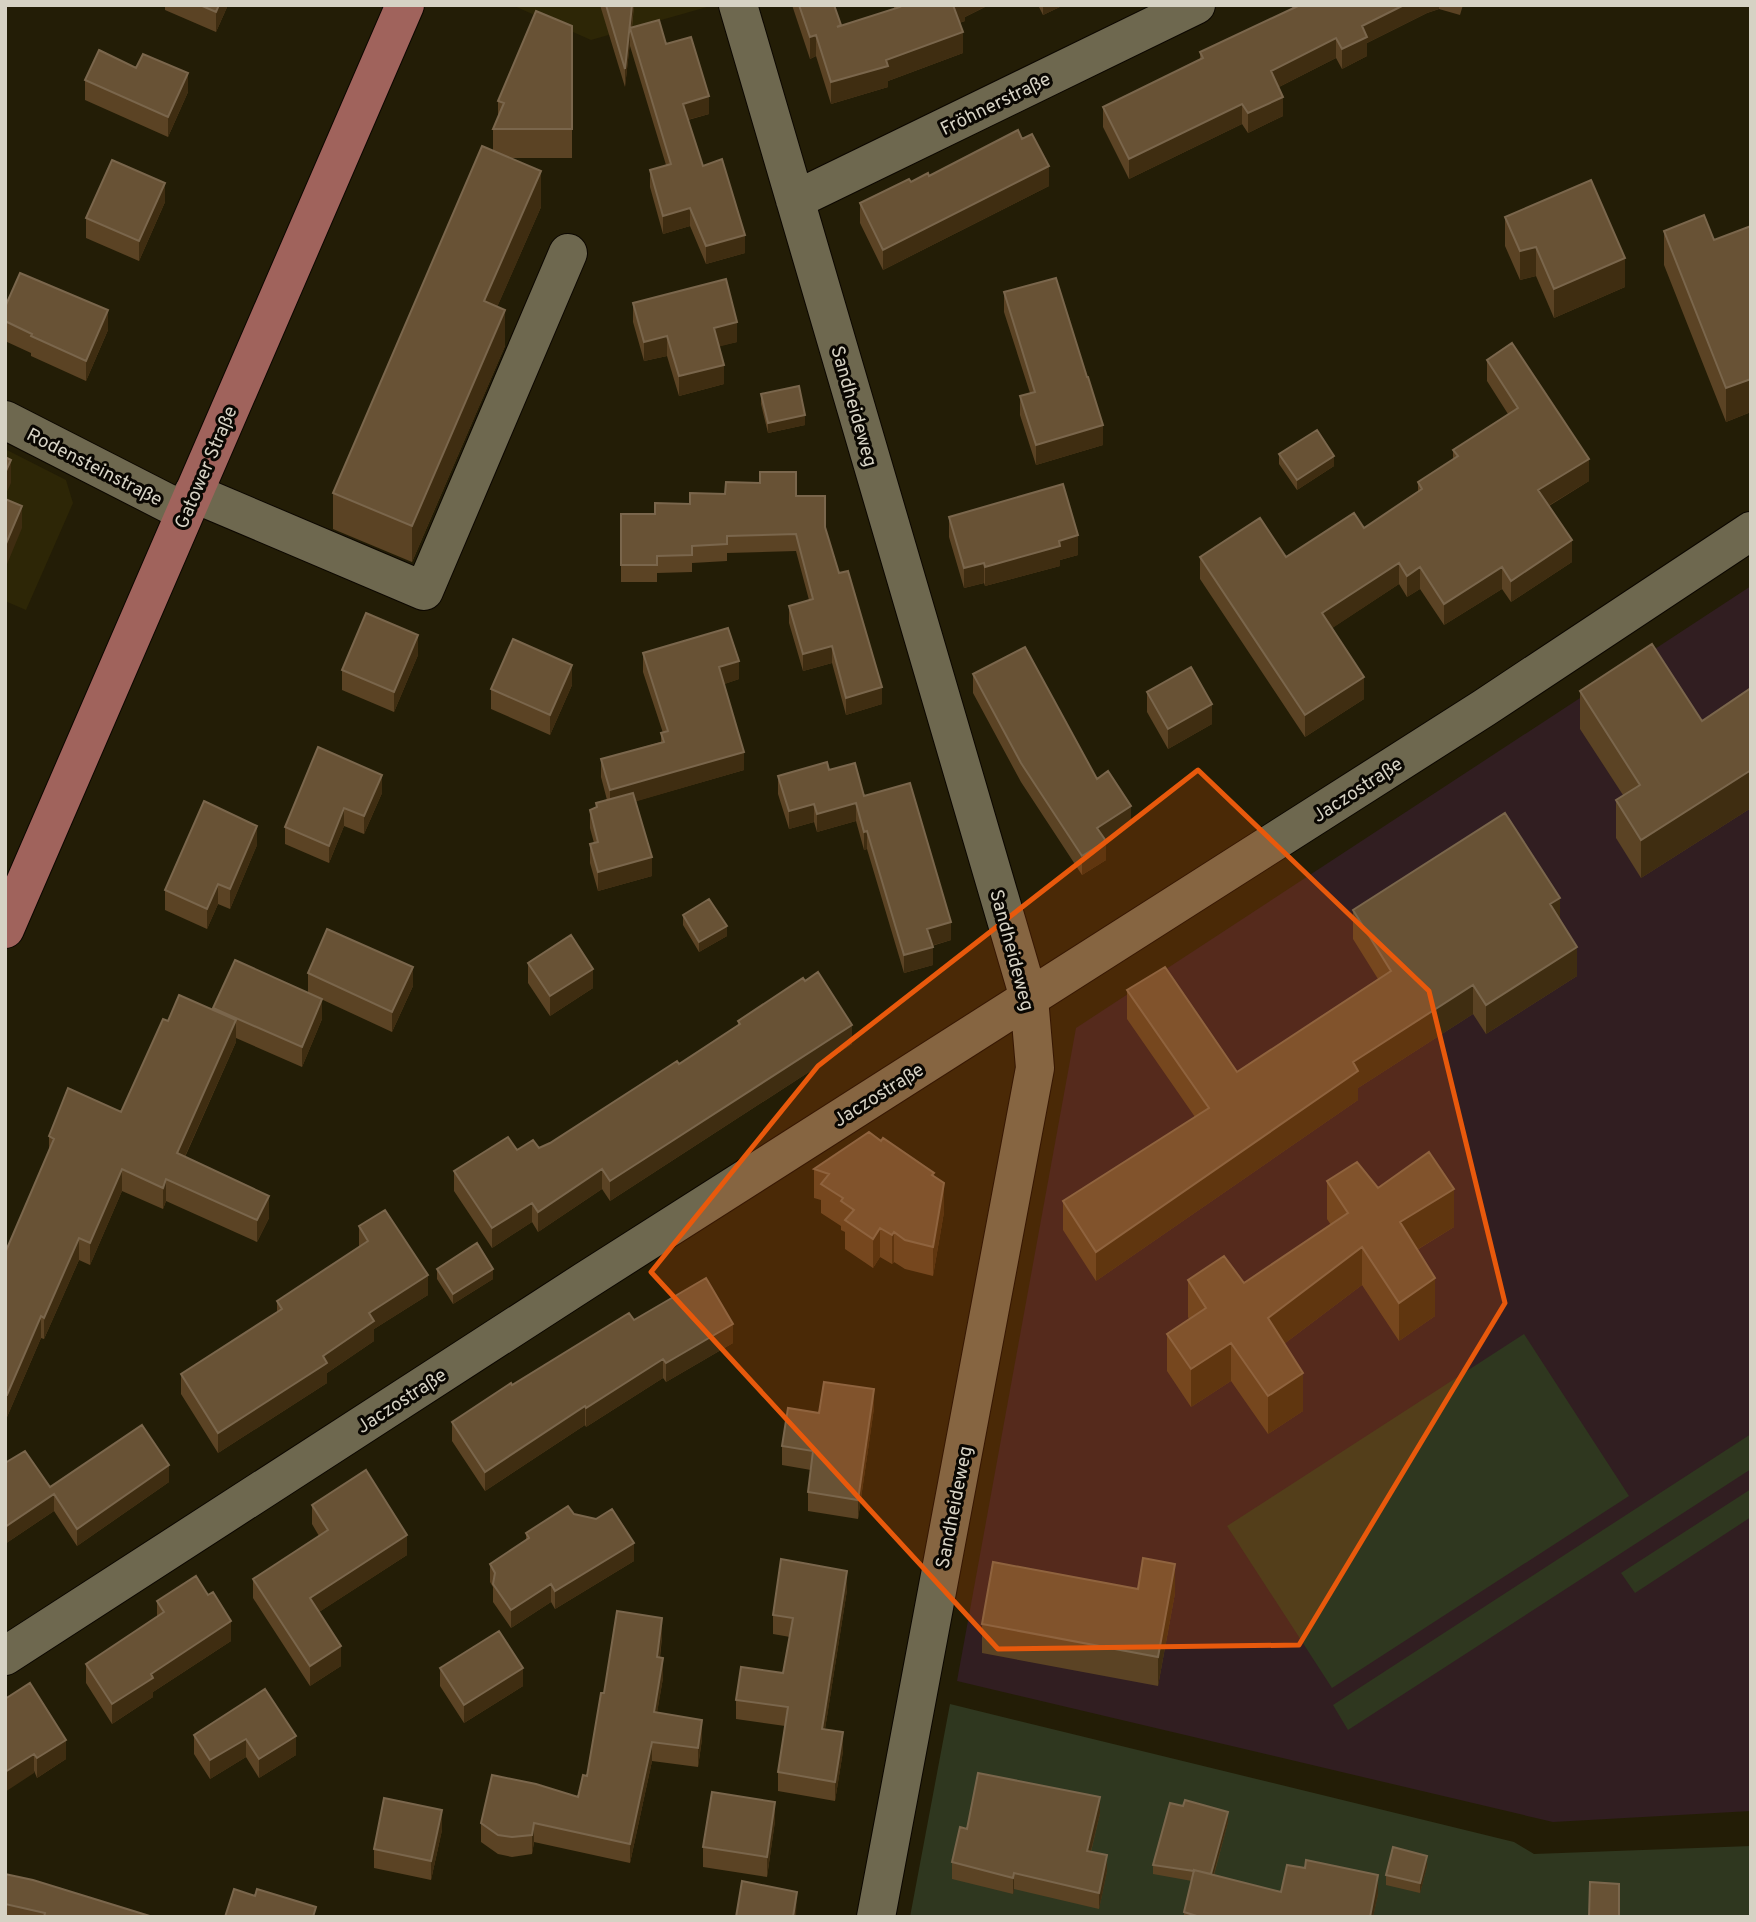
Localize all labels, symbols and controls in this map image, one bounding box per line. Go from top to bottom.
street label: Fröhnerstraße [937,68,1055,142]
street label: Sandheideweg [824,343,882,470]
street label: Gatower Straße [170,403,244,533]
street label: Rodensteinstraße [22,423,166,512]
street label: Jaczostraße [1309,753,1408,829]
street label: Sandheideweg [983,887,1039,1014]
street label: Jaczostraße [829,1058,929,1133]
street label: Jaczostraße [353,1364,452,1440]
street label: Sandheideweg [931,1444,979,1571]

